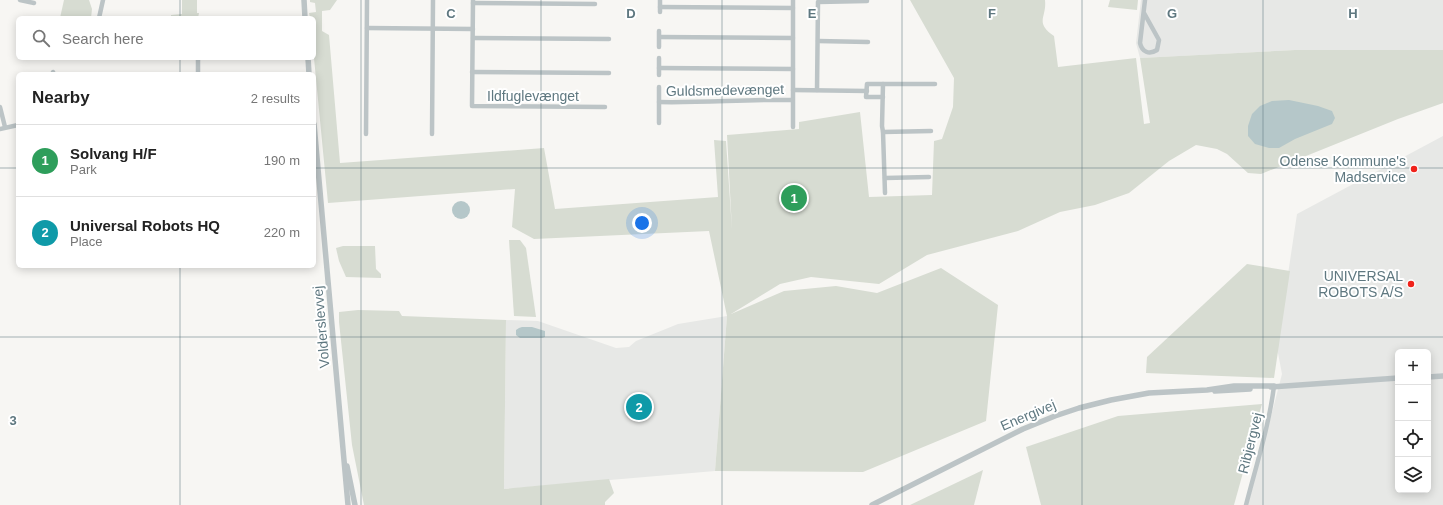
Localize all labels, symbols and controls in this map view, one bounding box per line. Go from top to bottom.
text: C [446,6,456,21]
text: D [626,6,636,21]
text: E [808,6,817,21]
text: F [988,6,996,21]
text: G [1167,6,1177,21]
text: H [1348,6,1358,21]
search box [16,16,316,60]
icon: search [30,27,52,49]
text: Search here [62,30,144,47]
street label: Guldsmedevænget [666,81,784,99]
text: Nearby [32,88,90,107]
street label: Ildfuglevænget [487,88,579,104]
text: 2 results [251,91,300,106]
text: Solvang H/F [70,145,157,162]
text: 1 [41,153,49,168]
text: 190 m [264,153,300,168]
place label: Odense Kommune's Madservice [1280,153,1406,185]
text: Park [70,162,97,177]
marker: Odense Kommune's Madservice [1409,164,1419,174]
pin: 1 [781,183,807,213]
your location [632,213,652,233]
text: Universal Robots HQ [70,217,220,234]
text: 2 [41,225,49,240]
text: 220 m [264,225,300,240]
text: Place [70,234,103,249]
place label: UNIVERSAL ROBOTS A/S [1318,268,1403,300]
marker: UNIVERSAL ROBOTS A/S [1406,279,1416,289]
street label: Volderslevvej [309,285,333,369]
map controls [1395,349,1431,493]
button: + [1395,349,1431,385]
button: − [1395,385,1431,421]
pin: 2 [626,392,652,422]
street label: Energivej [998,396,1058,434]
street label: Ribjergvej [1235,411,1265,475]
text: 3 [9,413,17,428]
button: locate [1395,421,1431,457]
button: layers [1395,457,1431,493]

